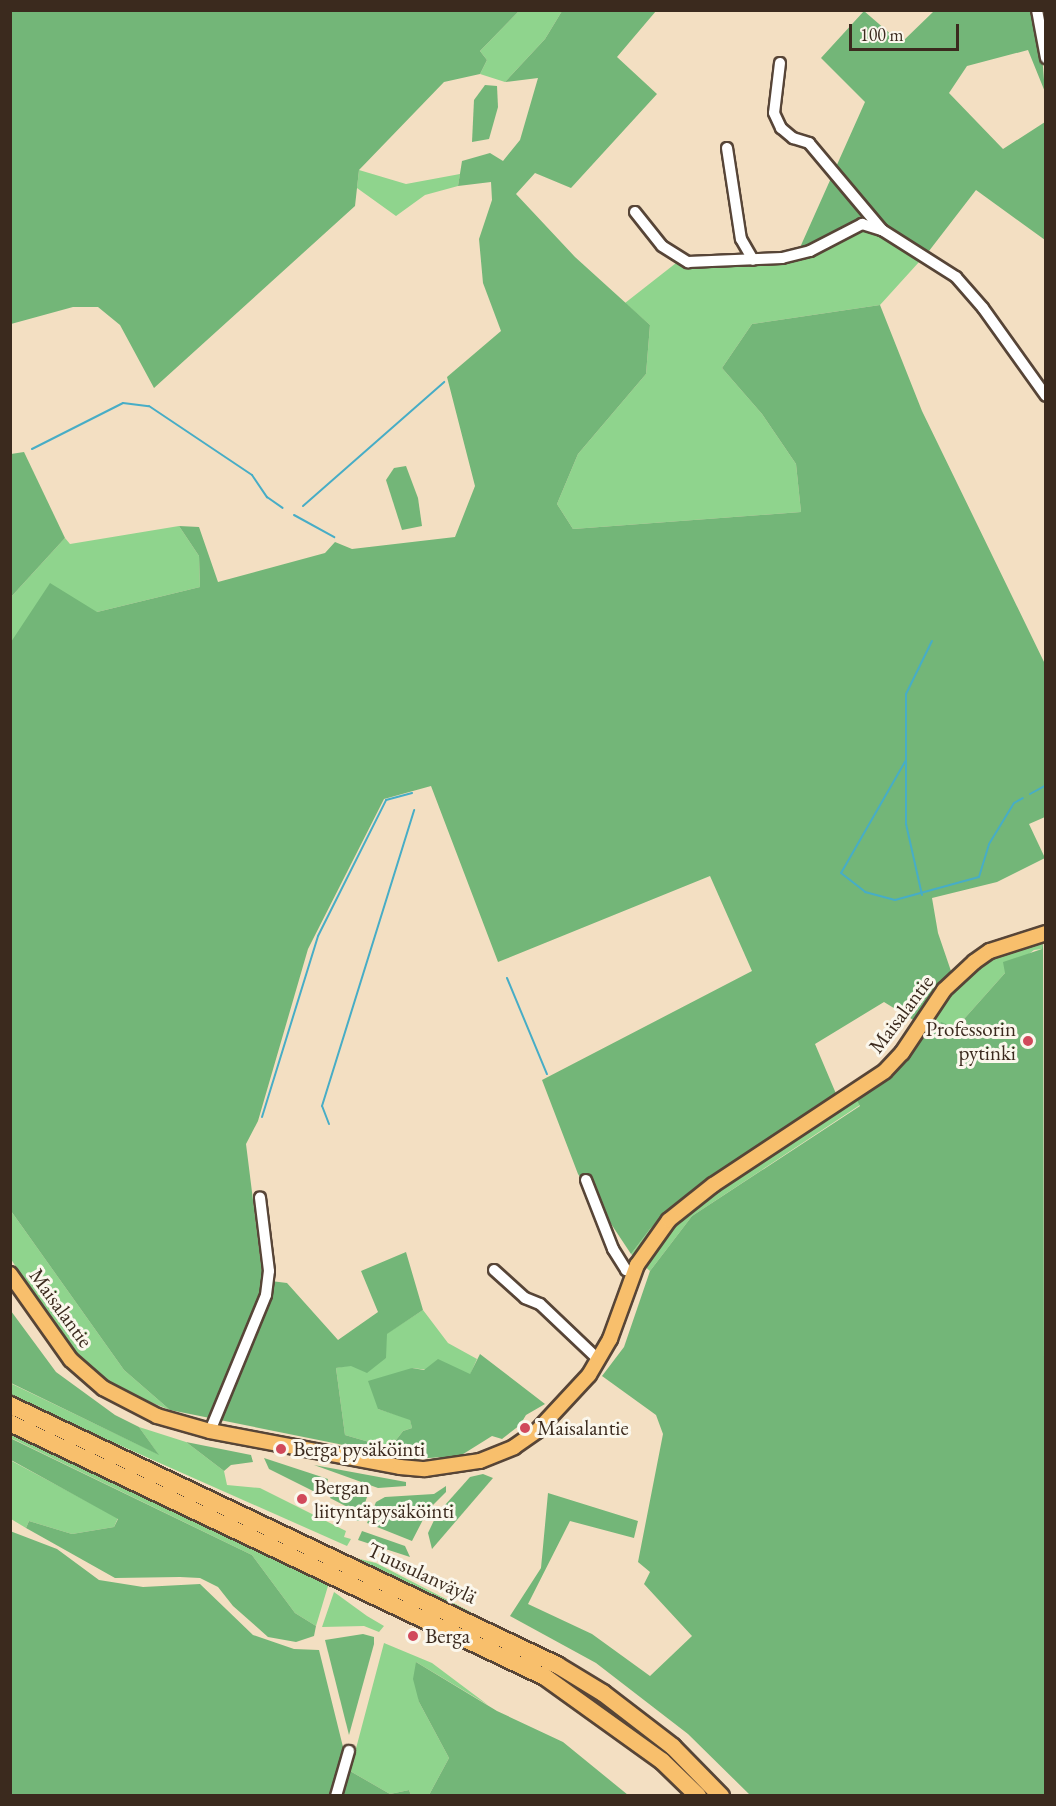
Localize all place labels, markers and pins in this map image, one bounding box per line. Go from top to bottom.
place label: Professorin pytinki [925,1016,1016,1066]
marker: Professorin pytinki [1021,1034,1035,1048]
place label: Maisalantie [537,1415,629,1441]
marker: Maisalantie [518,1421,532,1435]
place label: Berga pysäköinti [293,1436,425,1462]
marker: Berga pysäköinti [274,1442,288,1456]
place label: Bergan liityntäpysäköinti [314,1474,454,1524]
marker: Bergan liityntäpysäköinti [295,1492,309,1506]
place label: Berga [425,1623,470,1649]
marker: Berga [406,1629,420,1643]

